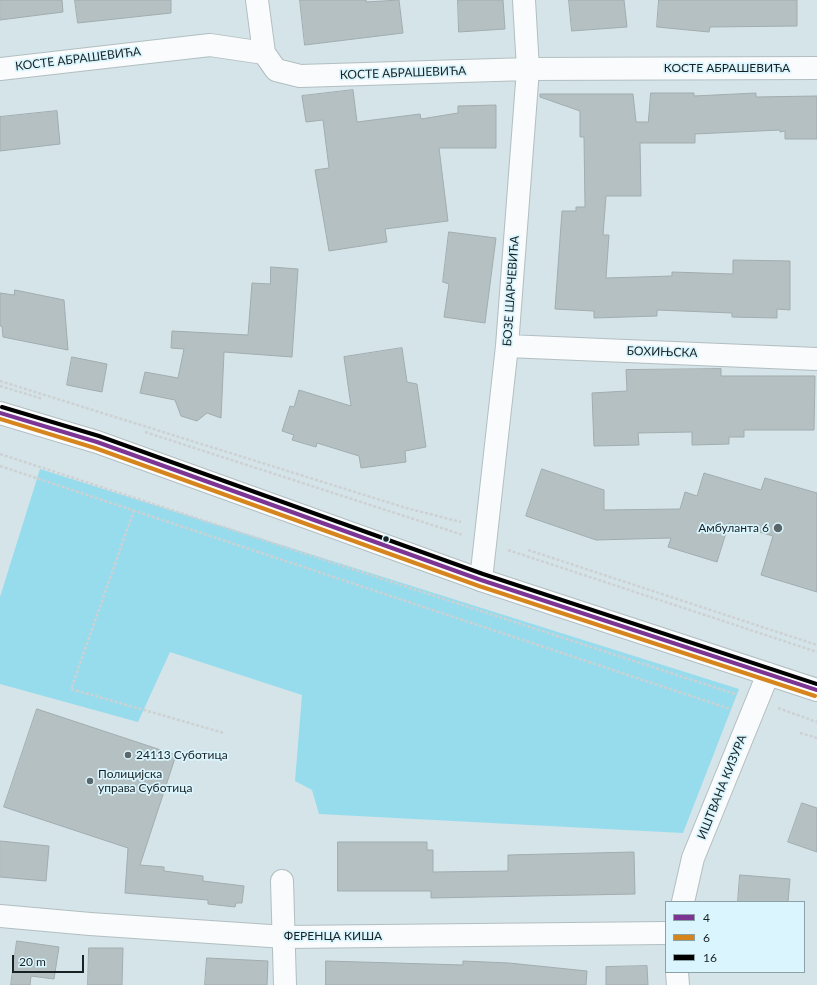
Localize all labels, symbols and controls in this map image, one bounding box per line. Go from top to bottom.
street label: КОСТЕ АБРАШЕВИЋА [14,44,142,74]
street label: КОСТЕ АБРАШЕВИЋА [664,61,790,75]
street label: КОСТЕ АБРАШЕВИЋА [340,64,466,82]
street label: БОЗЕ ШАРЧЕВИЋА [500,235,522,347]
street label: БОХИЊСКА [626,344,698,360]
place label: Амбуланта 6 [698,521,769,535]
marker: Амбуланта 6 [772,522,784,534]
unlabelled marker [381,534,391,544]
street label: ИШТВАНА КИЗУРА [694,733,750,841]
place label: 24113 Суботица [136,748,228,762]
marker: 24113 Суботица [123,750,133,760]
place label: Полицијска управа Суботица [98,767,192,795]
marker: Полицијска управа Суботица [85,776,95,786]
legend [665,901,805,973]
text: 4 [703,910,710,925]
street label: ФЕРЕНЦА КИША [284,929,382,943]
text: 6 [703,930,710,945]
scale bar [14,947,86,973]
text: 16 [703,950,717,965]
text: 20 m [19,954,46,969]

